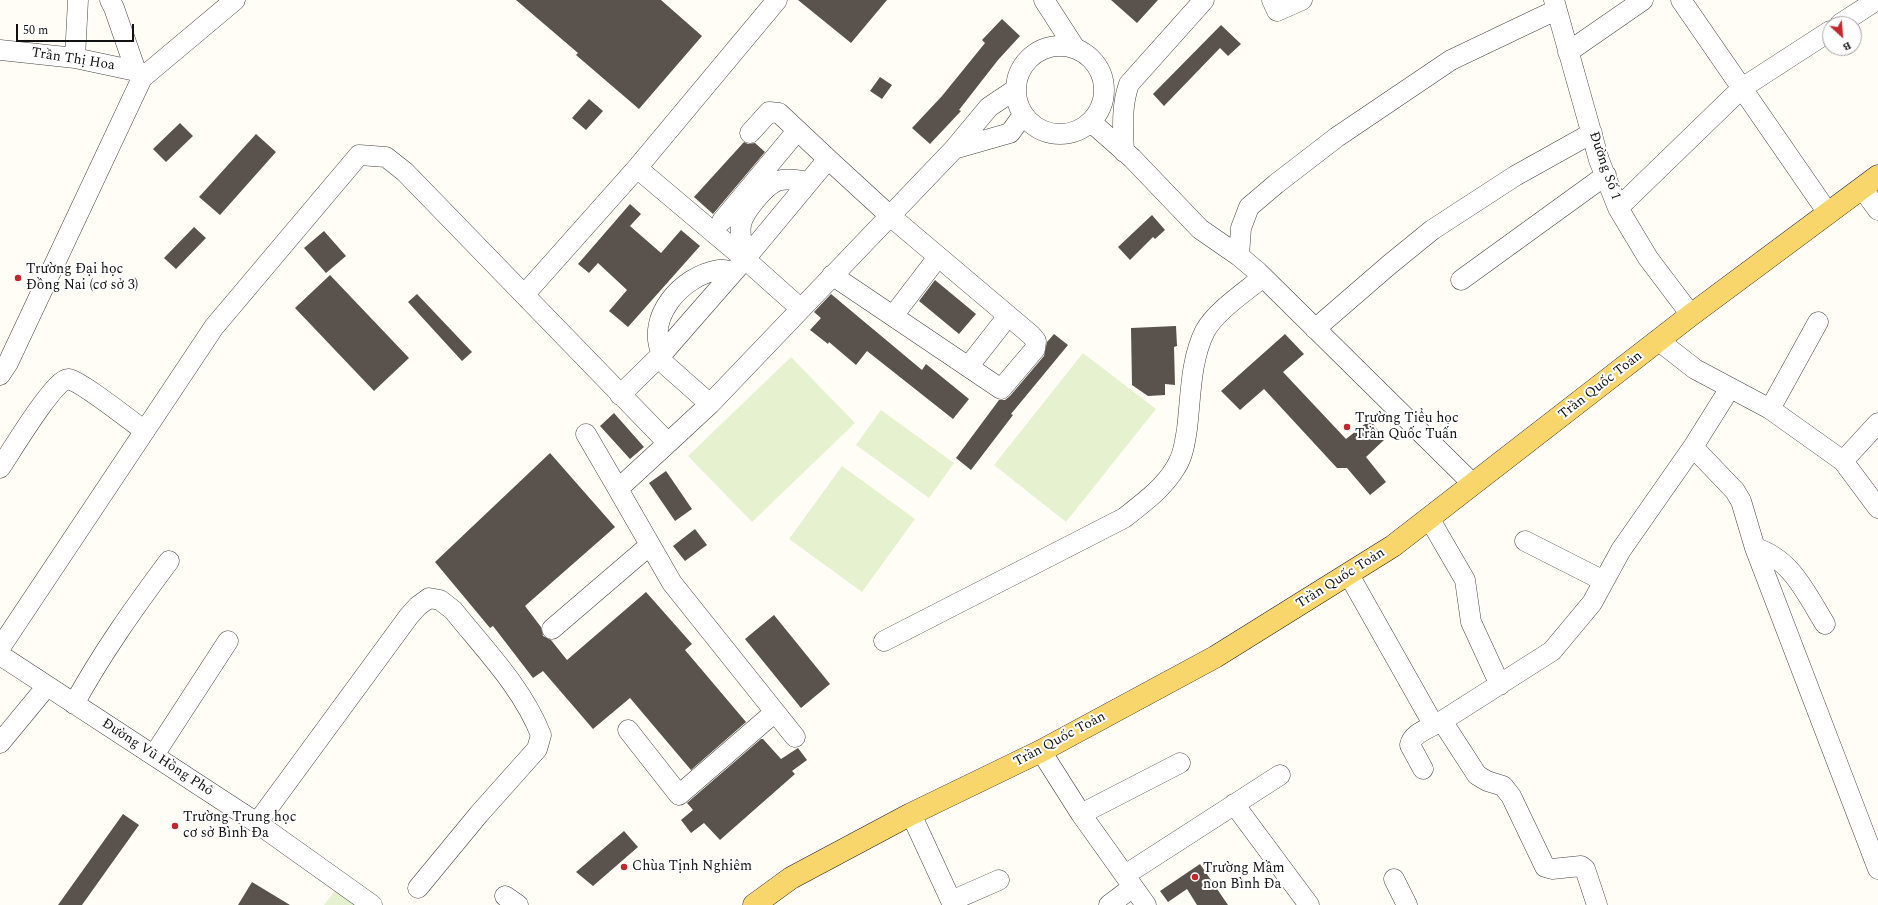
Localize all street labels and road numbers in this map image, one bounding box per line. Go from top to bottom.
street label: Trần Thị Hoa [30,45,116,75]
street label: Đường Số 1 [1584,130,1624,202]
street label: Trần Quốc Toản [1556,348,1646,424]
street label: Trần Quốc Toản [1293,545,1389,613]
street label: Trần Quốc Toản [1011,709,1109,771]
street label: Đường Vũ Hồng Phô [98,716,216,800]

